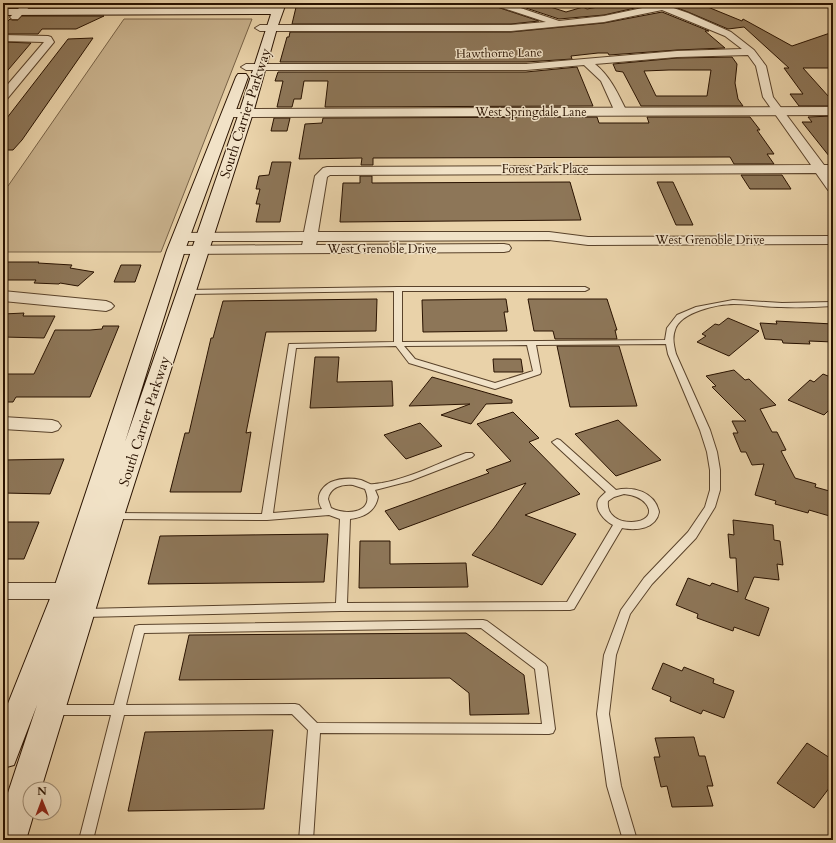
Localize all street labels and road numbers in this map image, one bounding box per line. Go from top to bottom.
street label: Hawthorne Lane [456,44,542,62]
street label: South Carrier Parkway [215,45,276,181]
street label: West Springdale Lane [474,104,587,120]
street label: Forest Park Place [502,161,588,177]
street label: West Grenoble Drive [654,232,765,248]
street label: West Grenoble Drive [326,241,437,257]
street label: South Carrier Parkway [114,353,175,489]

